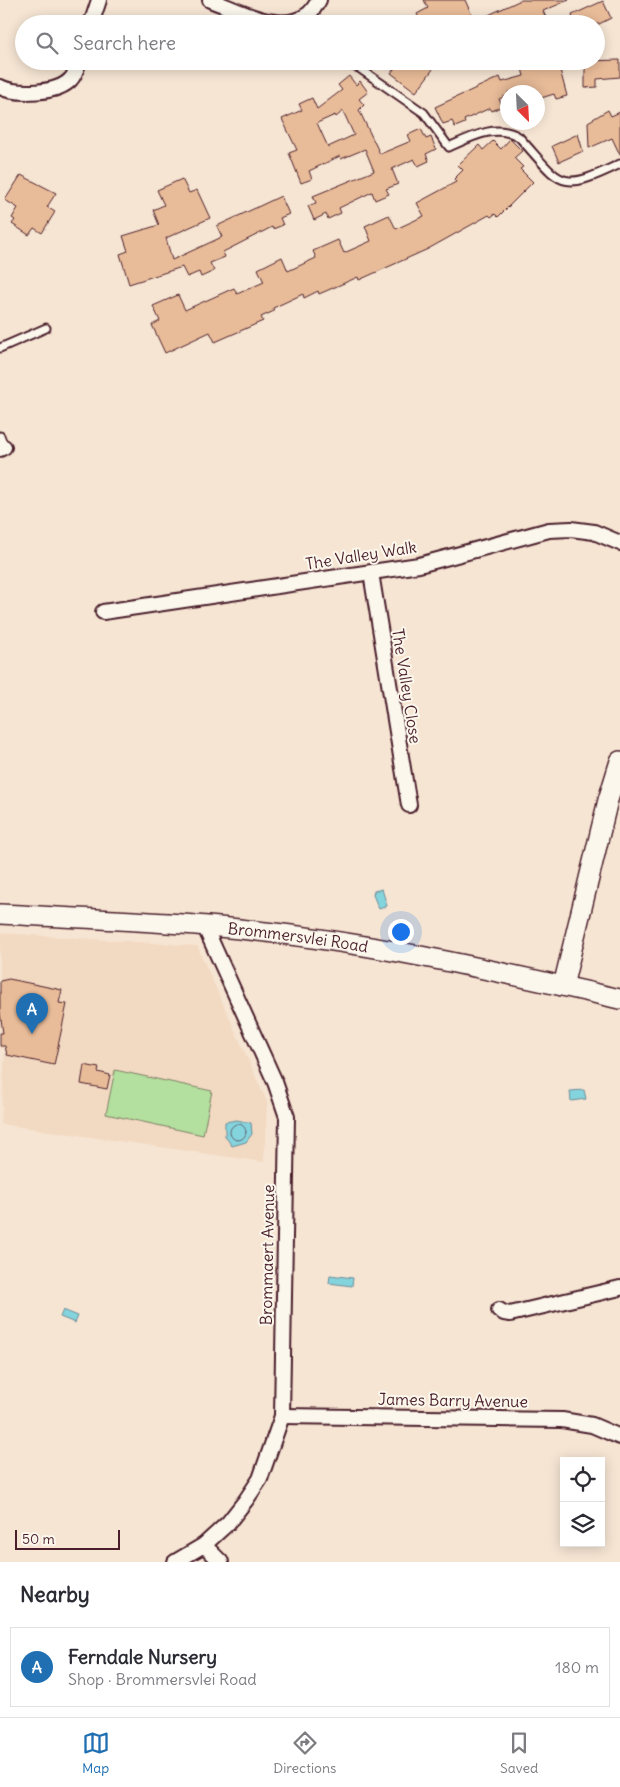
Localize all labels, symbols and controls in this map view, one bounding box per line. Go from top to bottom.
search box [15,15,605,70]
icon: search [33,29,61,57]
text: Search here [73,31,176,55]
north arrow [500,85,545,130]
street label: The Valley Walk [304,536,418,574]
street label: The Valley Close [388,627,426,745]
street label: Brommersvlei Road [227,918,370,956]
your location [388,919,414,945]
pin: A [16,993,48,1034]
street label: Brommaert Avenue [256,1184,278,1326]
street label: James Barry Avenue [378,1389,528,1411]
map controls [560,1457,605,1547]
button: locate [560,1457,605,1502]
button: layers [560,1502,605,1547]
scale bar [15,1527,120,1550]
text: 50 m [22,1530,55,1548]
text: Nearby [20,1581,90,1608]
text: Ferndale Nursery [68,1645,217,1669]
text: A [32,1657,42,1677]
text: 180 m [555,1657,599,1677]
text: Shop · Brommersvlei Road [68,1669,257,1689]
tab: Map [82,1729,110,1777]
tab: Directions [273,1729,336,1777]
tab: Saved [500,1729,538,1777]

